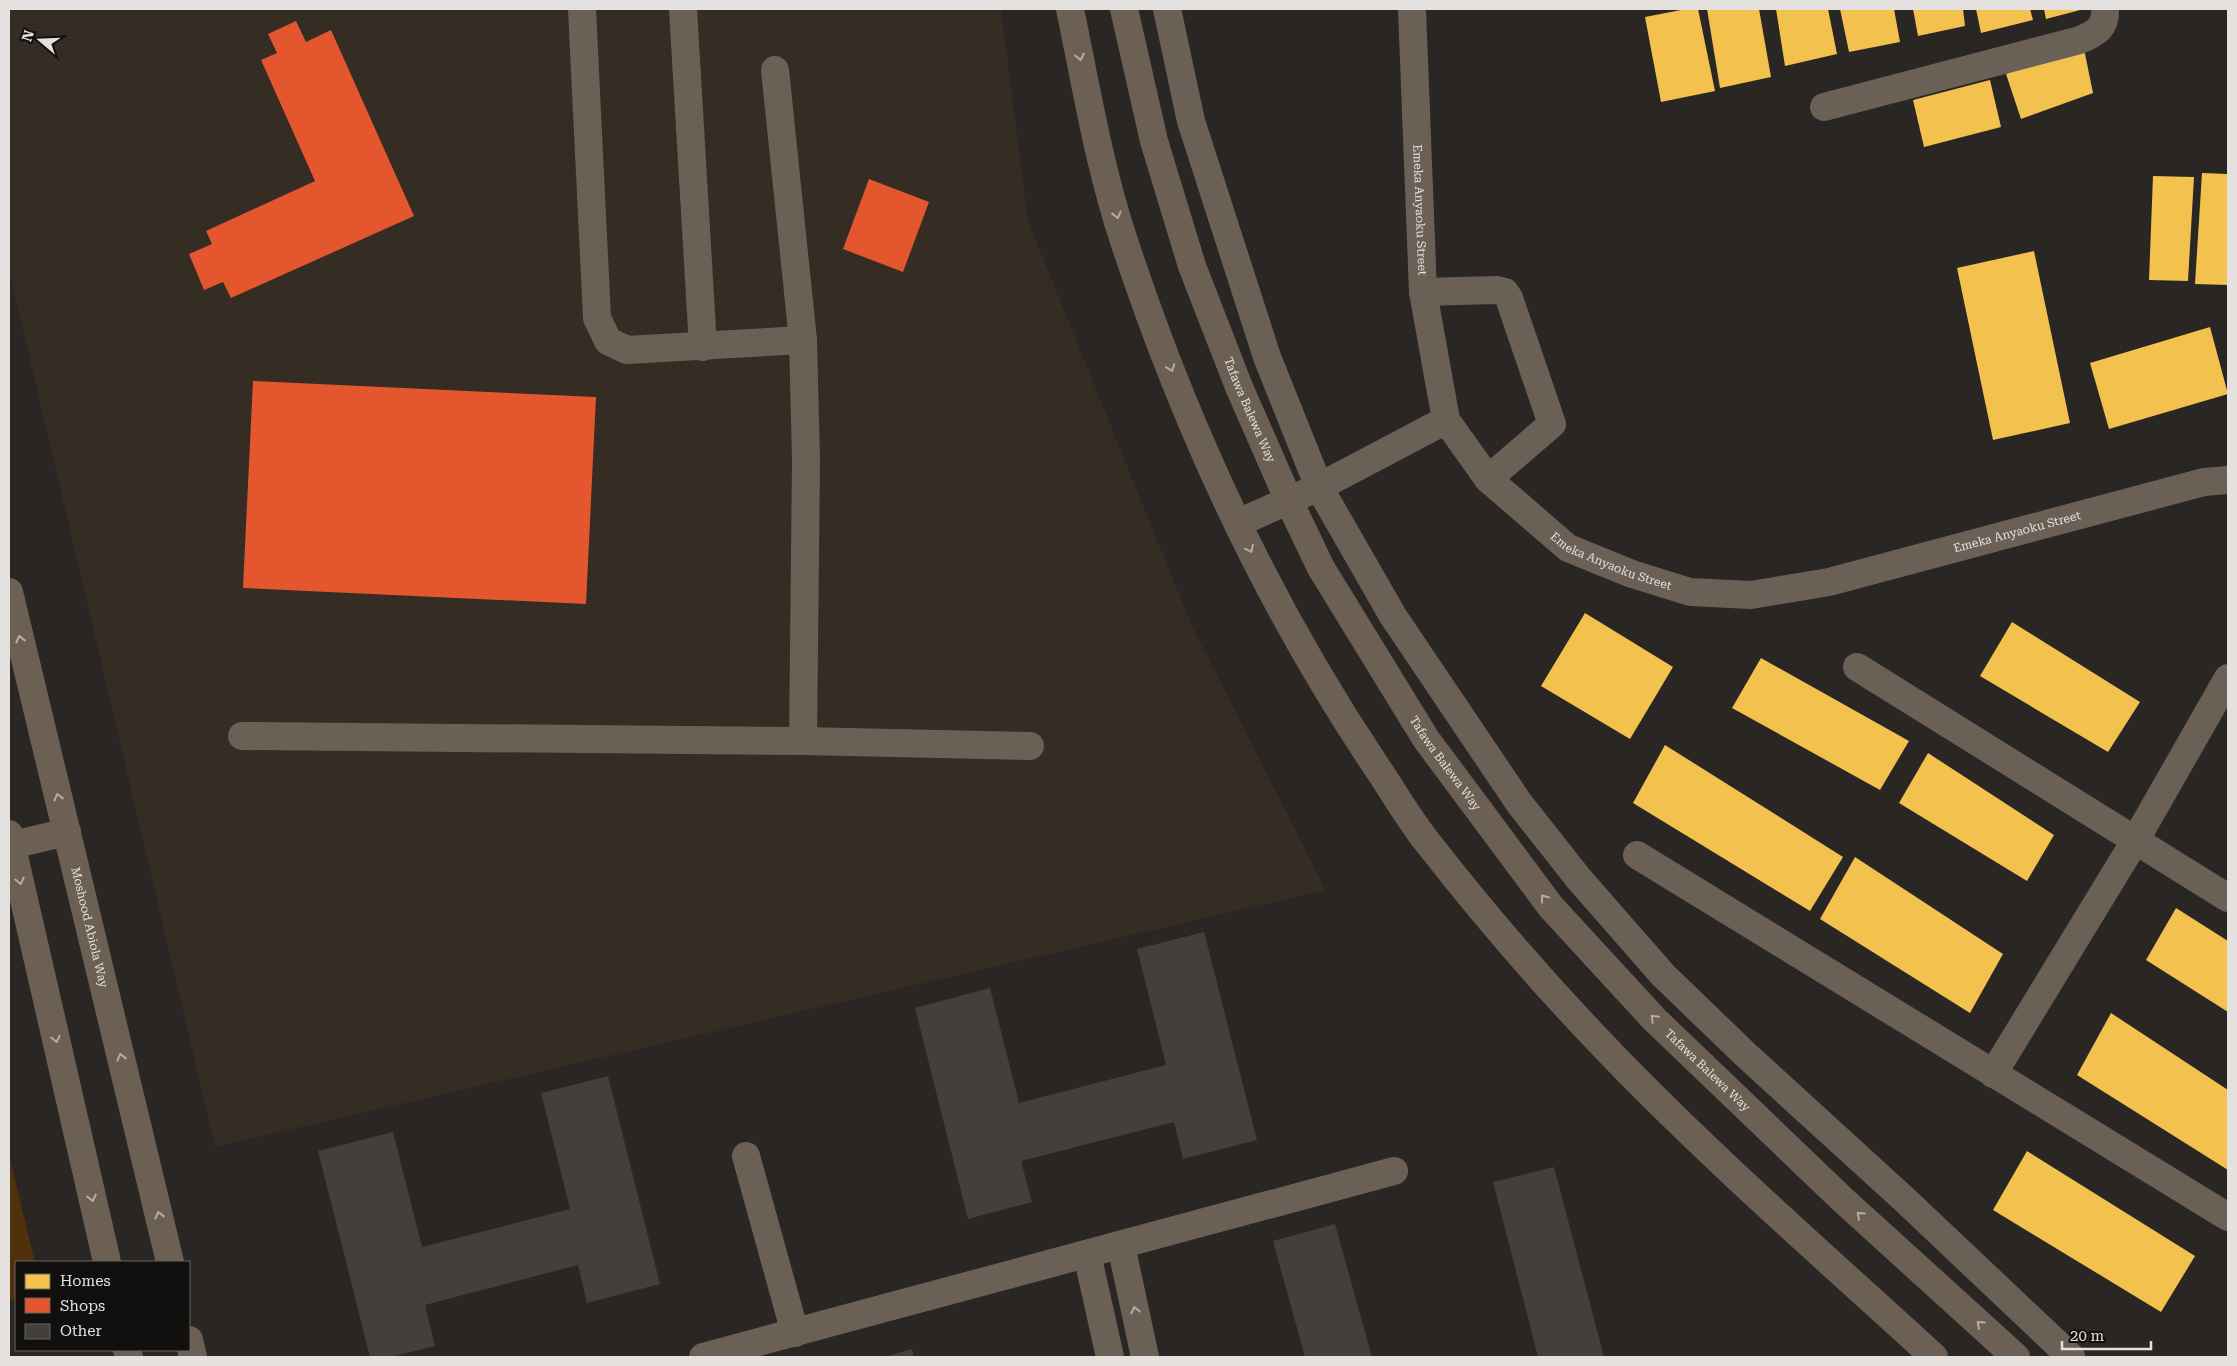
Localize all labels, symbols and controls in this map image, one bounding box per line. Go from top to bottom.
north arrow [15,15,65,65]
text: N [18,28,37,43]
one-way arrow [1074,52,1084,61]
street label: Emeka Anyaoku Street [1410,144,1429,276]
one-way arrow [1111,210,1122,219]
street label: Tafawa Balewa Way [1221,355,1279,465]
one-way arrow [1165,363,1175,372]
street label: Emeka Anyaoku Street [1952,508,2083,555]
street label: Emeka Anyaoku Street [1548,529,1674,593]
one-way arrow [1244,543,1254,552]
one-way arrow [15,634,26,643]
street label: Tafawa Balewa Way [1407,713,1484,814]
one-way arrow [53,792,64,801]
street label: Moshood Abiola Way [68,866,111,990]
one-way arrow [14,877,25,886]
one-way arrow [1541,894,1550,904]
one-way arrow [1651,1015,1660,1024]
street label: Tafawa Balewa Way [1662,1026,1754,1115]
one-way arrow [50,1035,61,1044]
one-way arrow [116,1052,127,1061]
one-way arrow [86,1193,97,1202]
one-way arrow [154,1210,165,1219]
one-way arrow [1856,1212,1865,1221]
legend [15,1261,190,1351]
text: Homes [60,1272,111,1290]
text: Shops [60,1297,105,1315]
one-way arrow [1130,1305,1141,1314]
scale bar [2062,1318,2151,1350]
one-way arrow [1977,1321,1986,1330]
text: Other [60,1322,102,1340]
text: 20 m [2070,1327,2105,1345]

